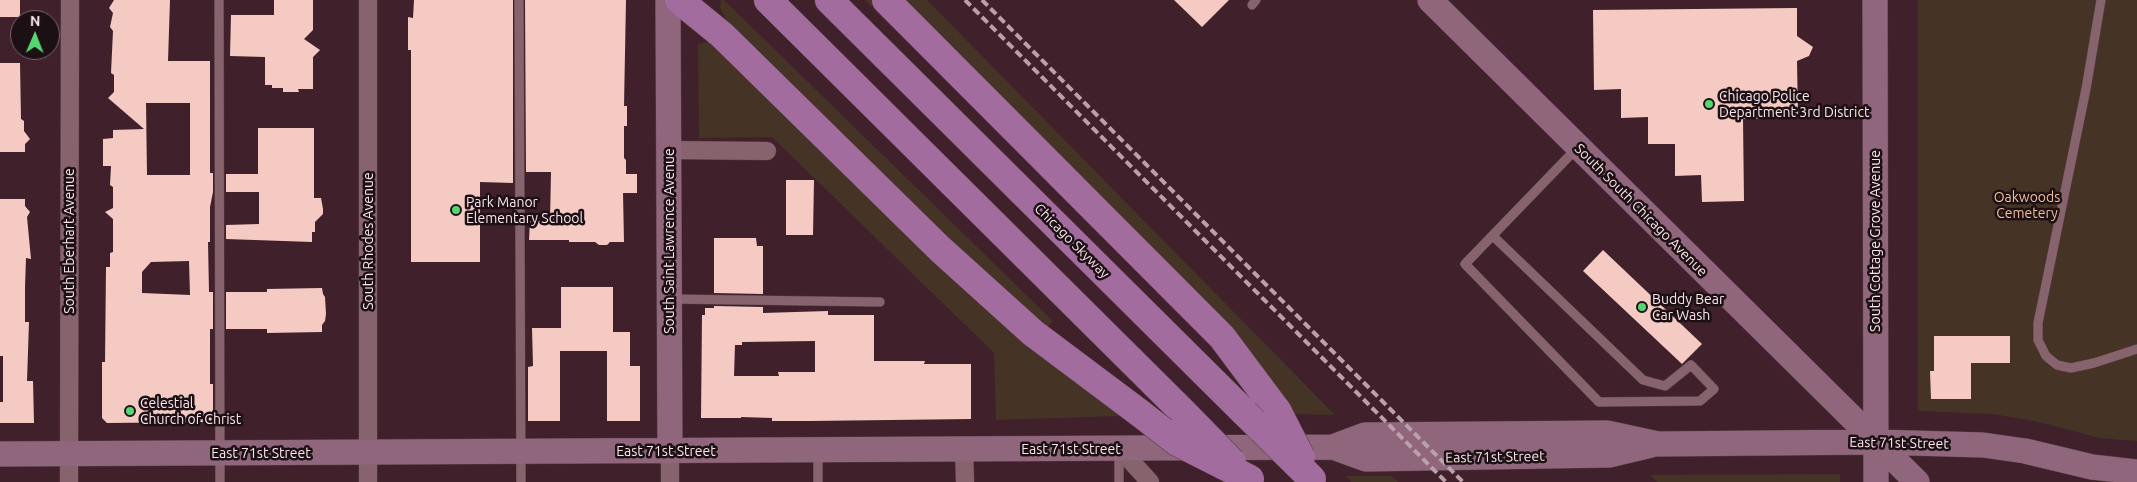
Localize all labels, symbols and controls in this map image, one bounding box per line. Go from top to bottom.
north arrow [10,10,60,60]
text: N [30,13,41,29]
place label: Chicago Police Department 3rd District [1719,88,1869,120]
marker: Chicago Police Department 3rd District [1703,98,1715,110]
street label: South South Chicago Avenue [1571,140,1711,280]
street label: South Saint Lawrence Avenue [661,148,677,334]
street label: South Cottage Grove Avenue [1867,150,1883,332]
street label: South Eberhart Avenue [61,168,77,314]
street label: South Rhodes Avenue [360,172,376,310]
park label: Oakwoods Cemetery [1994,189,2060,222]
place label: Park Manor Elementary School [466,194,583,226]
street label: Chicago Skyway [1031,200,1113,282]
marker: Park Manor Elementary School [450,204,462,216]
place label: Buddy Bear Car Wash [1652,291,1724,324]
marker: Buddy Bear Car Wash [1636,301,1648,313]
place label: Celestial Church of Christ [140,395,241,428]
marker: Celestial Church of Christ [124,405,136,417]
street label: East 71st Street [1849,434,1949,452]
street label: East 71st Street [1021,441,1121,457]
street label: East 71st Street [616,443,716,459]
street label: East 71st Street [211,445,311,461]
street label: East 71st Street [1445,448,1545,466]

